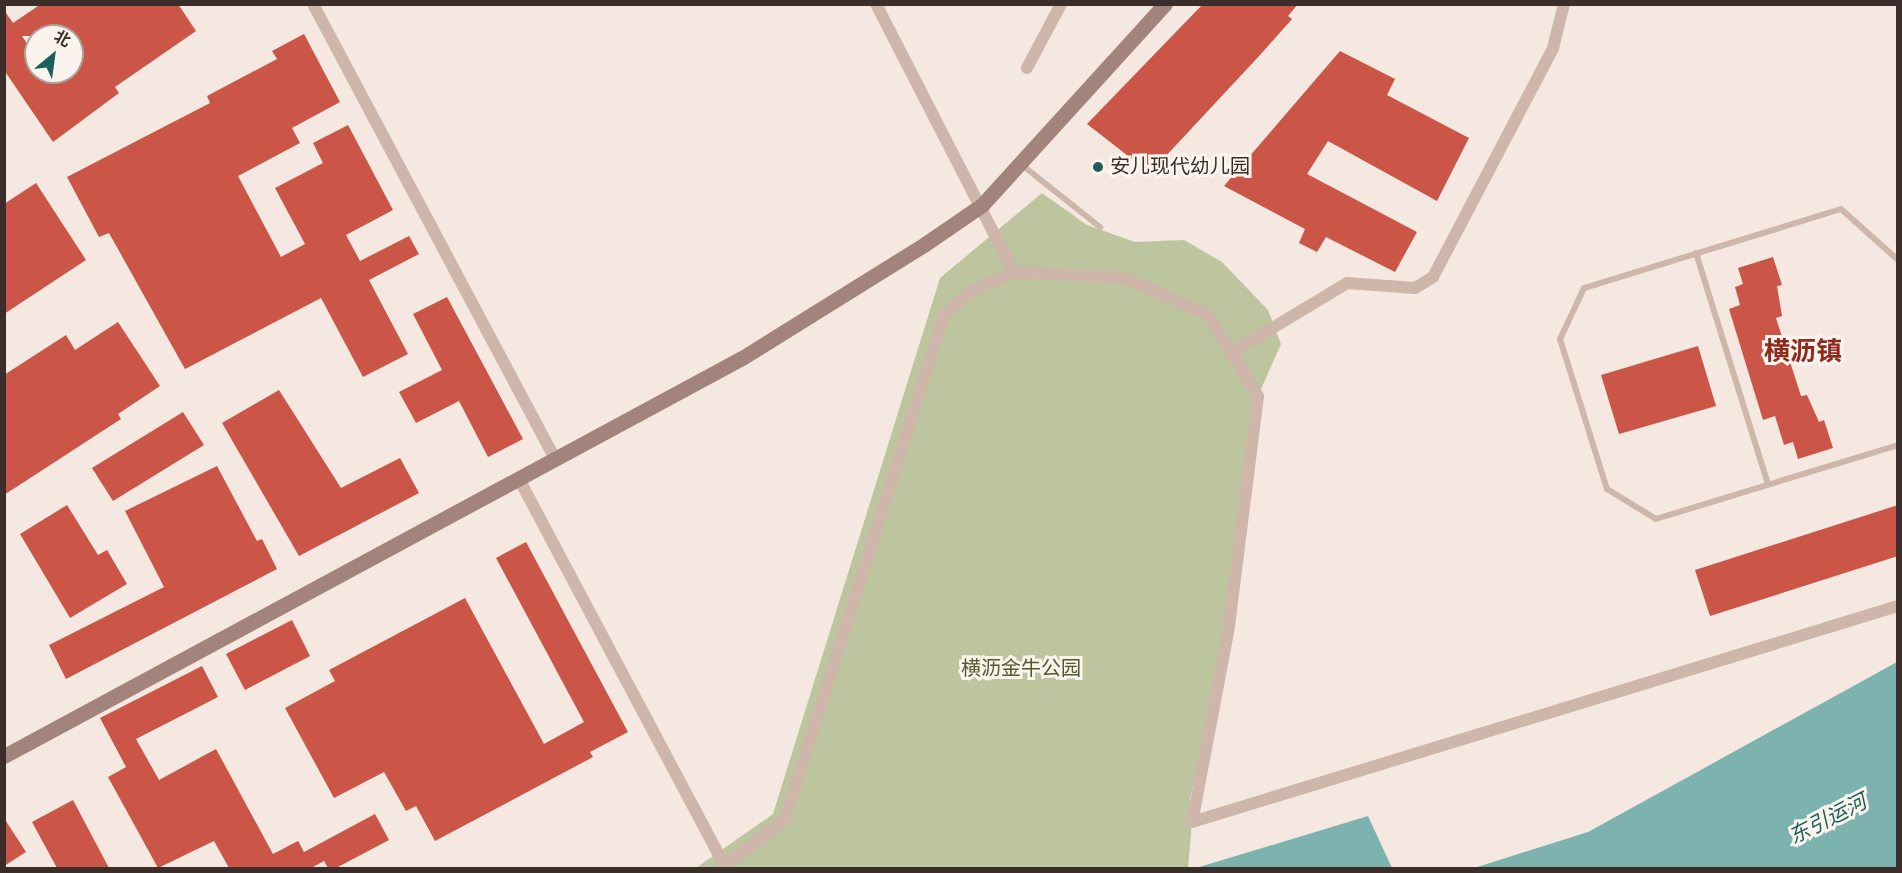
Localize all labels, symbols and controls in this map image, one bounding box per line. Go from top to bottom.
north arrow [24,24,84,84]
text: 北 [50,27,74,52]
place label: 安儿现代幼儿园 [1110,155,1250,179]
marker: 安儿现代幼儿园 [1091,160,1105,174]
district label: 横沥镇 [1764,337,1842,369]
park label: 横沥金牛公园 [961,657,1081,681]
water label: 东引运河 [1785,790,1871,850]

